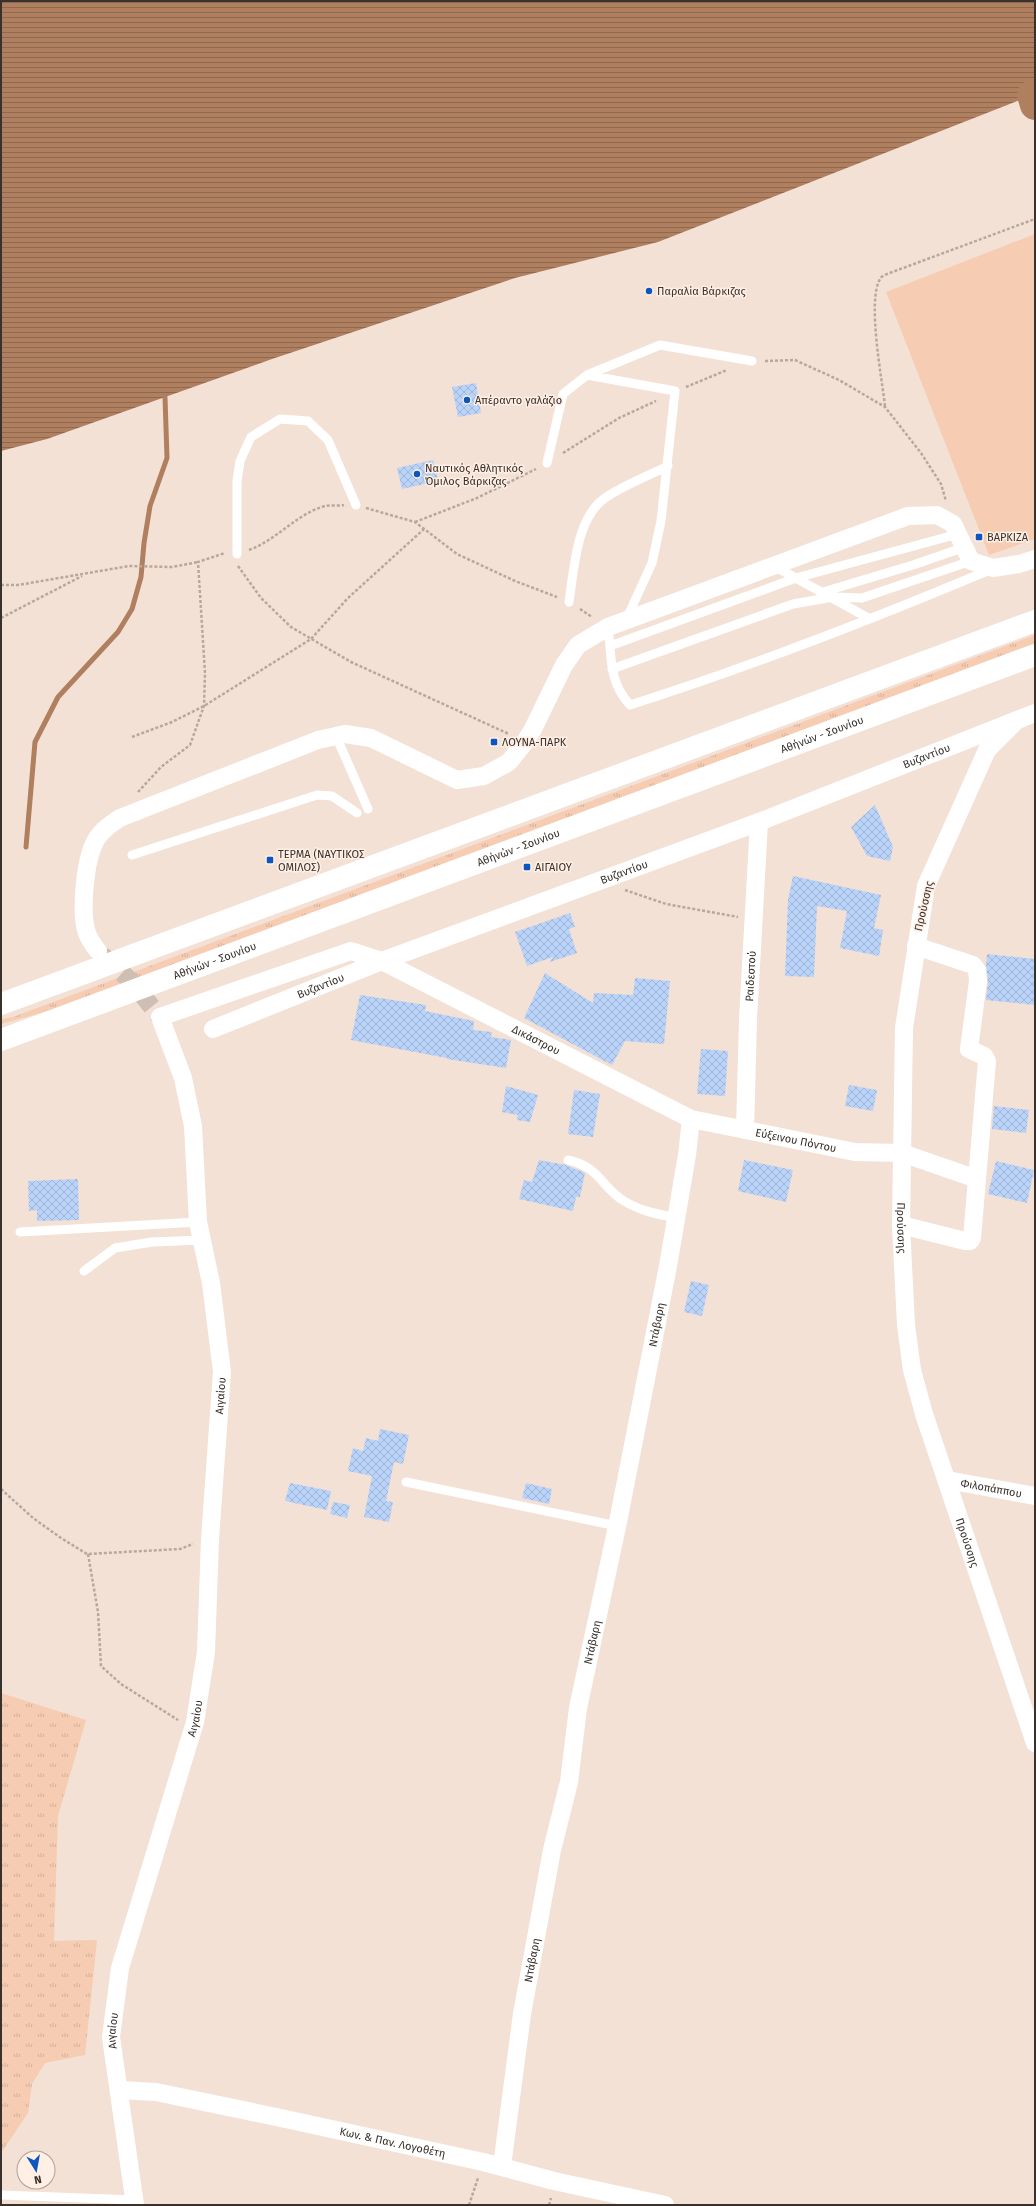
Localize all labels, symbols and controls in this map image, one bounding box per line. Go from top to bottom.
place label: Παραλία Βάρκιζας [657,285,746,298]
marker: Παραλία Βάρκιζας [644,286,654,296]
place label: Απέραντο γαλάζιο [475,394,562,407]
marker: Απέραντο γαλάζιο [462,395,472,405]
place label: Ναυτικός Αθλητικός Όμιλος Βάρκιζας [425,462,523,488]
marker: Ναυτικός Αθλητικός Όμιλος Βάρκιζας [412,469,422,479]
place label: ΒΑΡΚΙΖΑ [987,531,1029,544]
marker: ΒΑΡΚΙΖΑ [974,532,984,542]
street label: Αθήνών - Σουνίου [779,713,865,756]
place label: ΛΟΥΝΑ-ΠΑΡΚ [502,736,567,749]
marker: ΛΟΥΝΑ-ΠΑΡΚ [489,737,499,747]
street label: Βυζαντίου [901,741,952,771]
street label: Αθήνών - Σουνίου [475,826,562,869]
place label: ΤΕΡΜΑ (ΝΑΥΤΙΚΟΣ ΟΜΙΛΟΣ) [278,848,365,874]
marker: ΤΕΡΜΑ (ΝΑΥΤΙΚΟΣ ΟΜΙΛΟΣ) [265,855,275,865]
street label: Βυζαντίου [598,857,649,886]
place label: ΑΙΓΑΙΟΥ [535,861,572,874]
marker: ΑΙΓΑΙΟΥ [522,862,532,872]
street label: Προύσσης [912,880,936,932]
street label: Αθήνών - Σουνίου [171,939,258,982]
street label: Ραιδεστού [742,950,758,1002]
street label: Βυζαντίου [295,970,346,1001]
street label: Δικάστρου [510,1022,562,1057]
street label: Εύξεινου Πόντου [754,1126,838,1155]
street label: Προύσσης [894,1202,909,1254]
street label: Ντάβαρη [646,1301,667,1348]
street label: Αιγαίου [212,1377,228,1415]
street label: Φιλοπάππου [960,1476,1023,1500]
street label: Προύσσης [953,1516,982,1569]
street label: Ντάβαρη [581,1619,603,1665]
street label: Αιγαίου [184,1699,205,1738]
street label: Ντάβαρη [521,1937,542,1983]
street label: Αιγαίου [104,2012,121,2050]
street label: Κων. & Παν. Λογοθέτη [339,2124,447,2160]
north arrow [16,2150,56,2190]
text: N [33,2172,43,2186]

